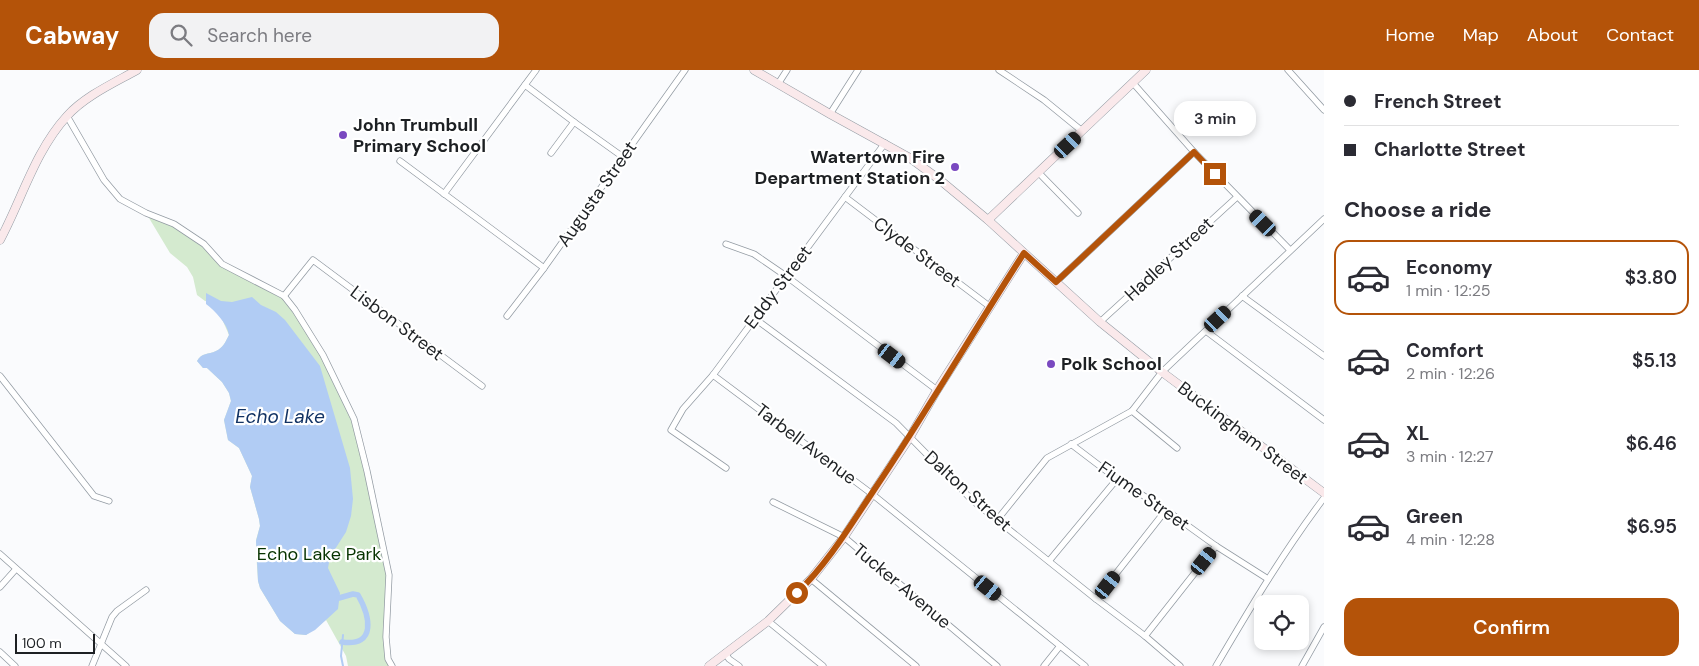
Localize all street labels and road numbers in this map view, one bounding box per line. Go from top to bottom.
street label: Augusta Street [552,136,642,252]
street label: Clyde Street [868,211,966,293]
street label: Hadley Street [1119,212,1219,306]
street label: Eddy Street [739,240,817,334]
street label: Lisbon Street [345,280,449,366]
street label: Buckingham Street [1173,376,1313,490]
street label: Tarbell Avenue [751,398,861,490]
street label: Dalton Street [919,445,1017,537]
street label: Fiume Street [1094,456,1194,536]
street label: Tucker Avenue [848,538,956,634]

